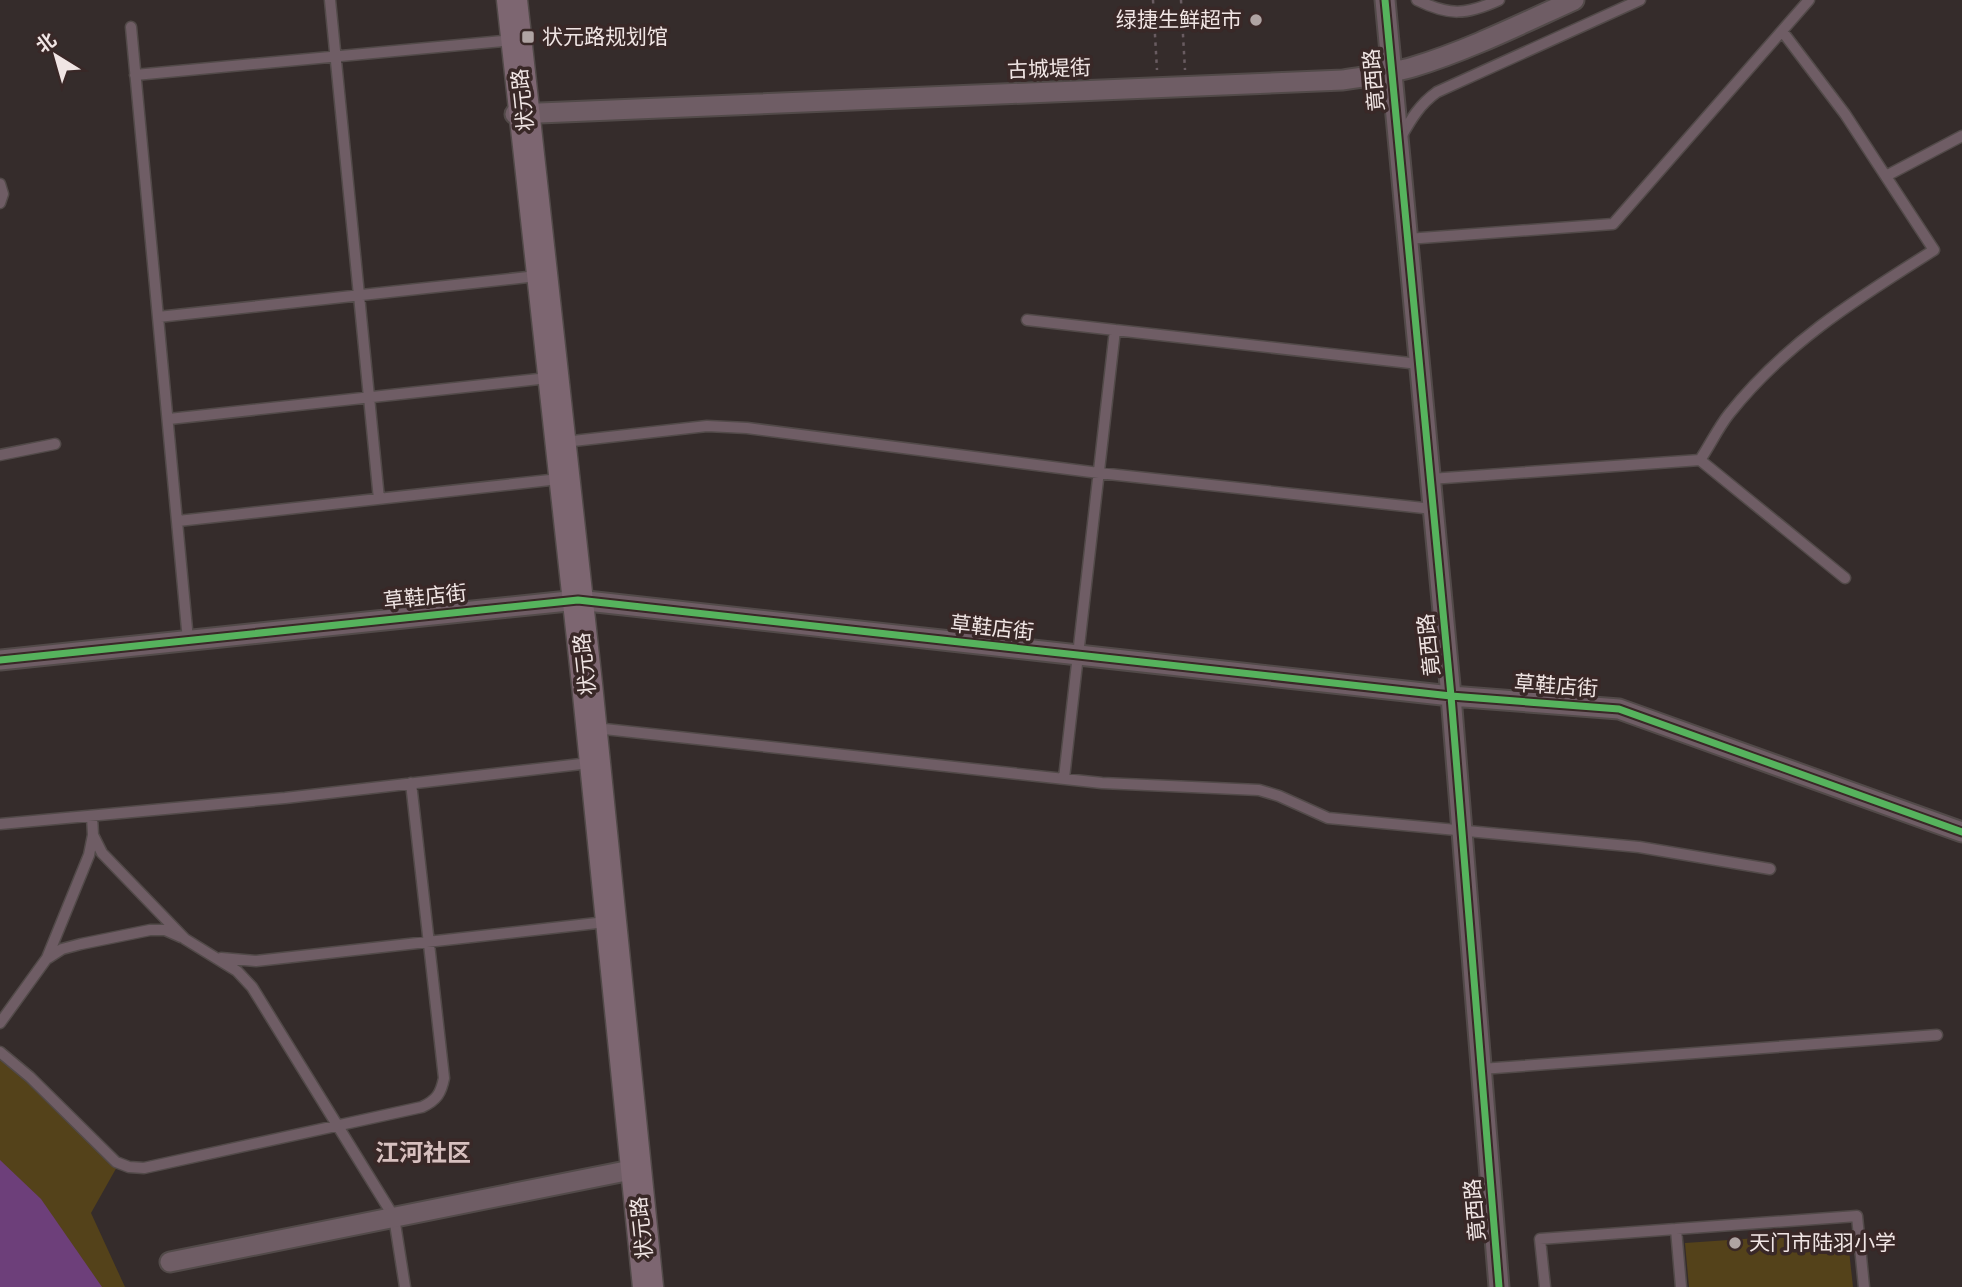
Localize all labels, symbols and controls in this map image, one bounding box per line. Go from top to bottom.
place label: 绿捷生鲜超市 [1116,6,1242,33]
marker: 绿捷生鲜超市 [1248,12,1264,28]
north arrow [21,21,91,91]
place label: 状元路规划馆 [542,23,668,50]
text: 北 [31,27,61,58]
marker: 状元路规划馆 [520,29,536,45]
street label: 竟西路 [1357,47,1390,113]
street label: 古城堤街 [1007,54,1091,83]
street label: 状元路 [506,67,539,133]
street label: 草鞋店街 [382,579,468,614]
street label: 草鞋店街 [949,610,1035,645]
street label: 竟西路 [1412,612,1445,678]
street label: 状元路 [568,631,601,697]
street label: 草鞋店街 [1513,669,1599,702]
district label: 江河社区 [375,1137,471,1168]
street label: 竟西路 [1458,1177,1491,1243]
street label: 状元路 [625,1195,658,1261]
place label: 天门市陆羽小学 [1749,1229,1896,1256]
marker: 天门市陆羽小学 [1727,1235,1743,1251]

